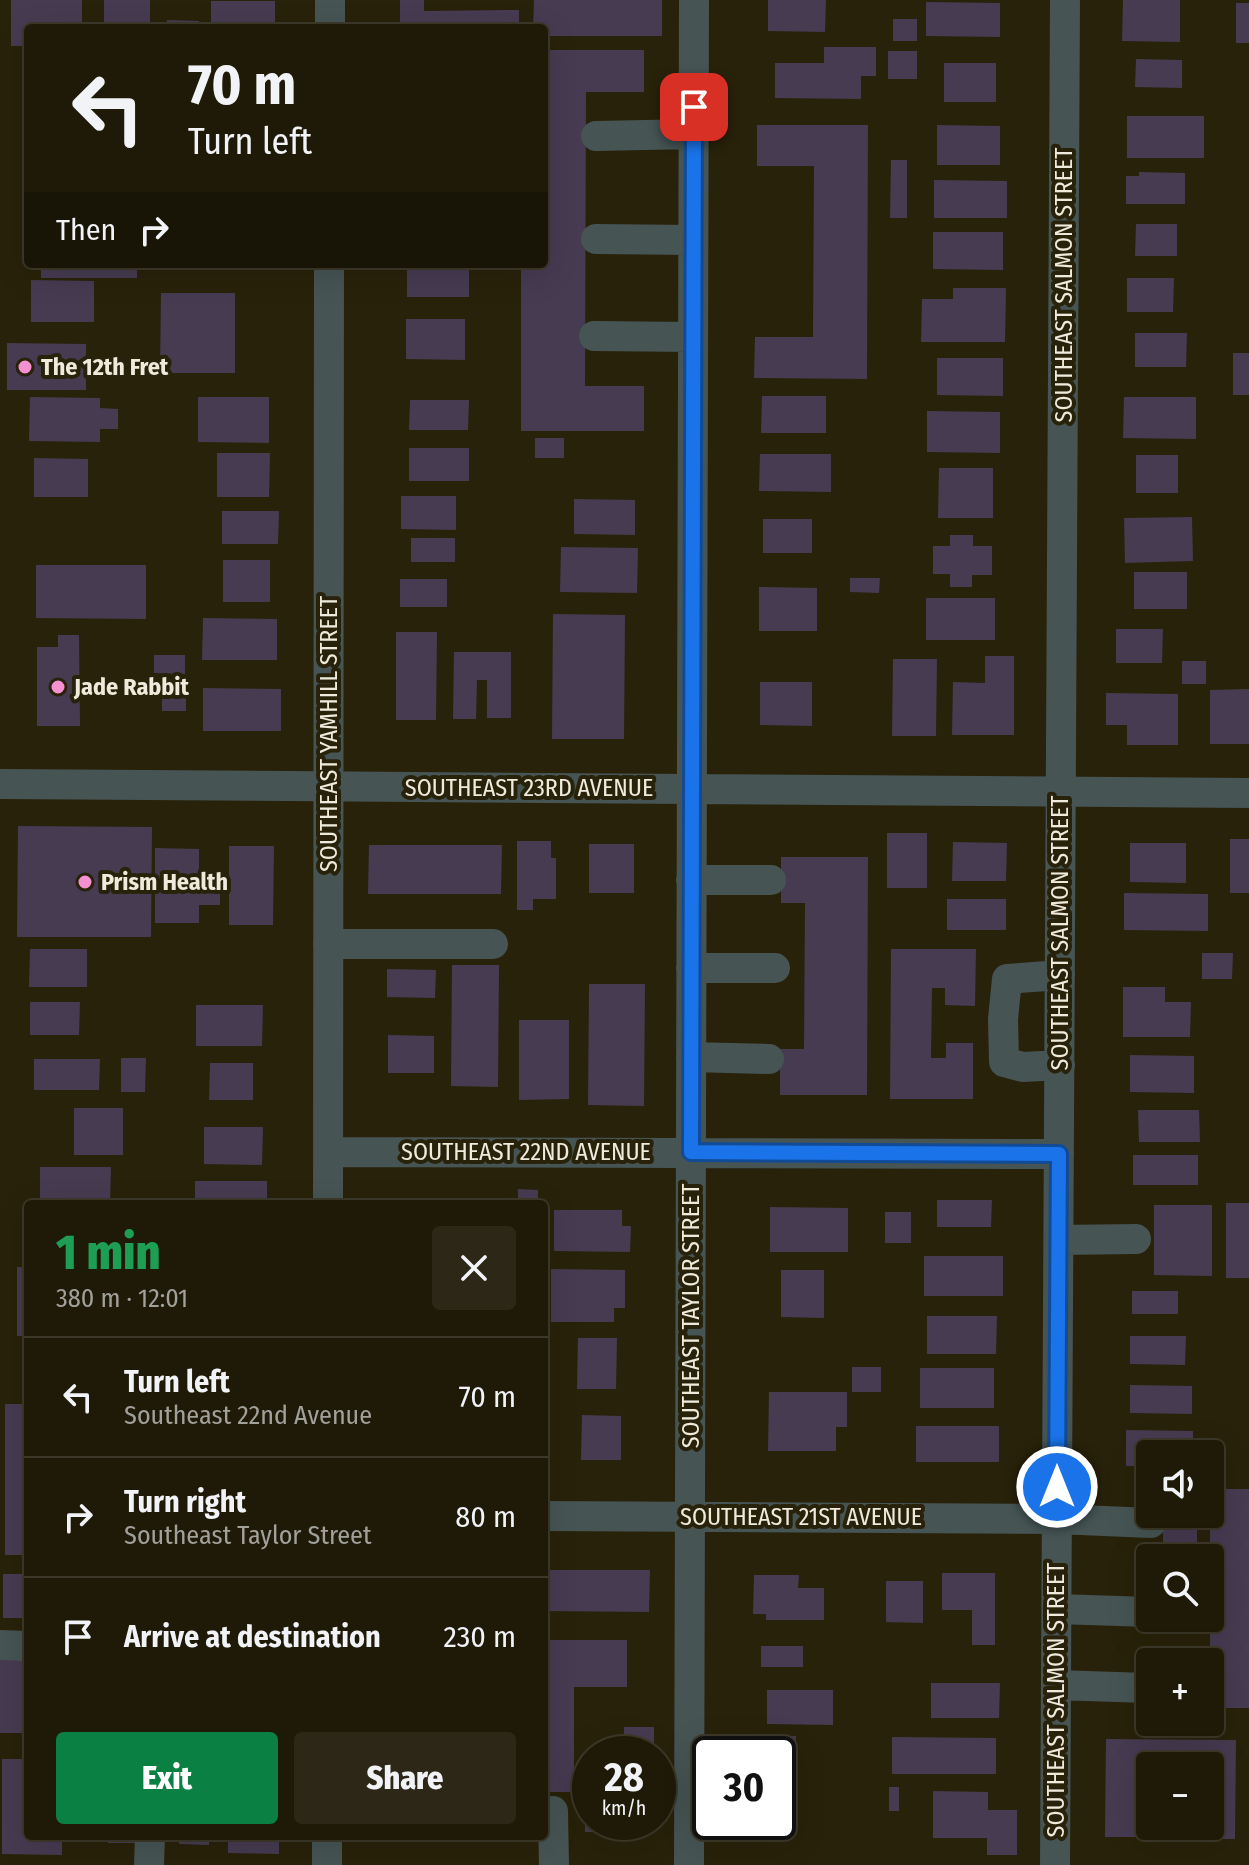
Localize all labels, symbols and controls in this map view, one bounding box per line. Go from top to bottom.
text: 70 m [188,52,296,119]
icon: left [56,56,160,160]
pin [660,73,728,141]
icon: arrive [672,85,716,129]
text: Turn left [188,120,312,164]
street label: SOUTHEAST SALMON STREET [1050,148,1078,422]
icon: right [132,208,176,252]
text: Then [56,212,116,248]
place label: The 12th Fret [41,353,169,381]
marker: The 12th Fret [16,358,34,376]
street label: SOUTHEAST YAMHILL STREET [315,596,343,872]
place label: Jade Rabbit [73,673,190,701]
marker: Jade Rabbit [49,678,67,696]
street label: SOUTHEAST 23RD AVENUE [405,774,653,802]
street label: SOUTHEAST SALMON STREET [1046,796,1074,1070]
place label: Prism Health [101,868,228,896]
marker: Prism Health [76,873,94,891]
street label: SOUTHEAST 22ND AVENUE [401,1138,651,1166]
street label: SOUTHEAST TAYLOR STREET [677,1184,705,1448]
text: 1 min [56,1224,160,1282]
button: close [432,1226,516,1310]
text: 380 m · 12:01 [56,1283,188,1314]
text: Turn left [124,1364,230,1400]
icon: left [56,1375,100,1419]
text: 70 m [458,1379,516,1415]
text: Southeast 22nd Avenue [124,1400,372,1431]
map controls [1136,1440,1224,1840]
button: sound [1136,1440,1224,1528]
position arrow [1015,1445,1099,1529]
text: Turn right [124,1484,246,1520]
icon: right [56,1495,100,1539]
text: 80 m [455,1499,516,1535]
street label: SOUTHEAST 21ST AVENUE [680,1503,922,1531]
text: Southeast Taylor Street [124,1520,371,1551]
button: search [1136,1544,1224,1632]
street label: SOUTHEAST SALMON STREET [1042,1563,1070,1837]
icon: arrive [56,1615,100,1659]
text: Arrive at destination [124,1619,381,1655]
text: 230 m [444,1619,516,1655]
button: + [1136,1648,1224,1736]
button: Exit [56,1732,278,1824]
button: Share [294,1732,516,1824]
speed limit sign: 30 [692,1736,796,1840]
button: − [1136,1752,1224,1840]
text: 28 [604,1754,644,1802]
text: km/h [602,1796,646,1820]

